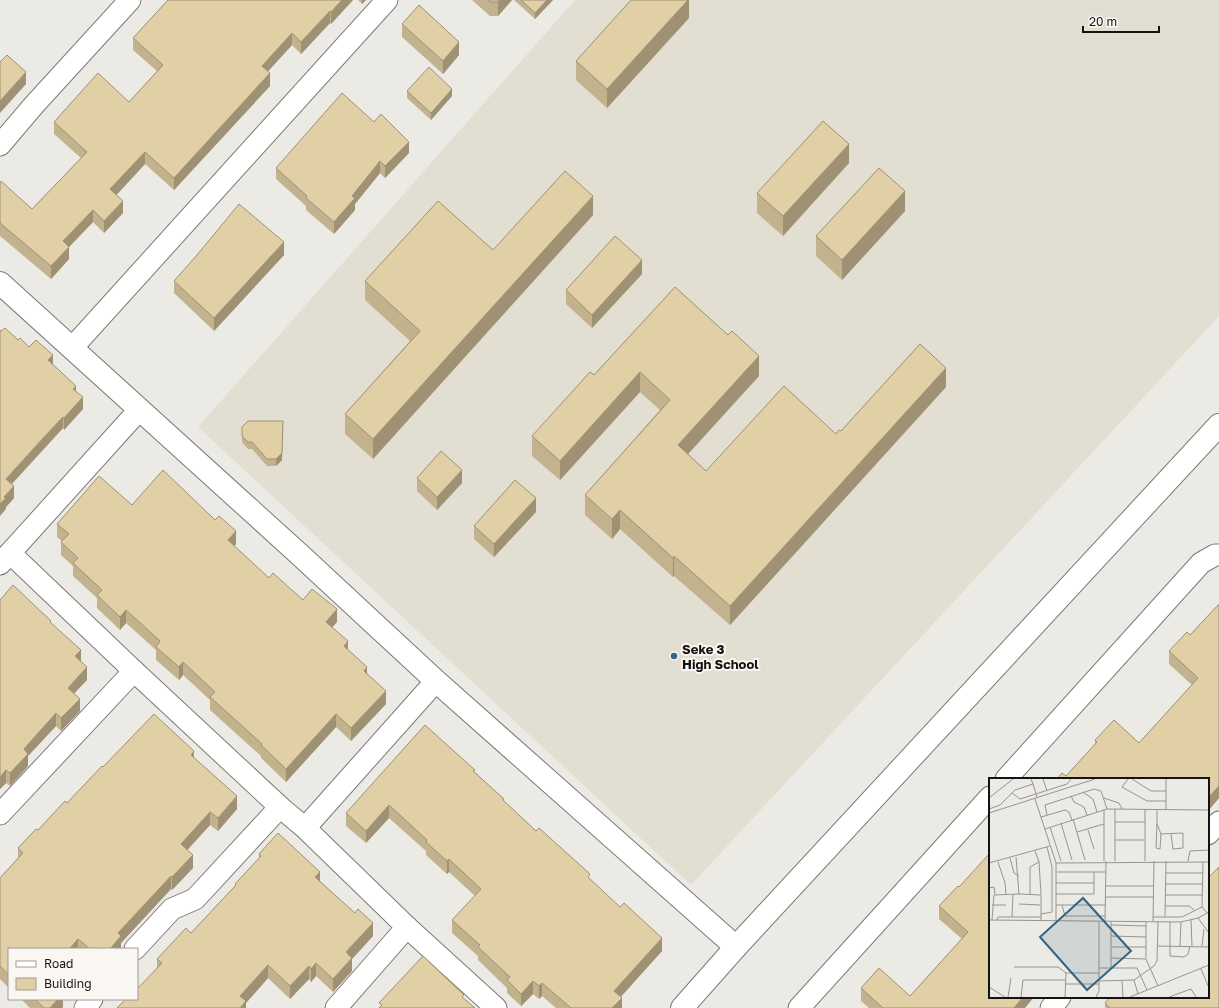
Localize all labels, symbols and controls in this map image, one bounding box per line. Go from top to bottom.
scale bar [1083,8,1159,34]
text: 20 m [1089,14,1117,29]
place label: Seke 3 High School [682,641,759,672]
marker: Seke 3 High School [669,651,679,661]
inset map [989,778,1209,998]
legend [8,948,138,1000]
text: Road [44,956,73,971]
text: Building [44,976,92,991]

